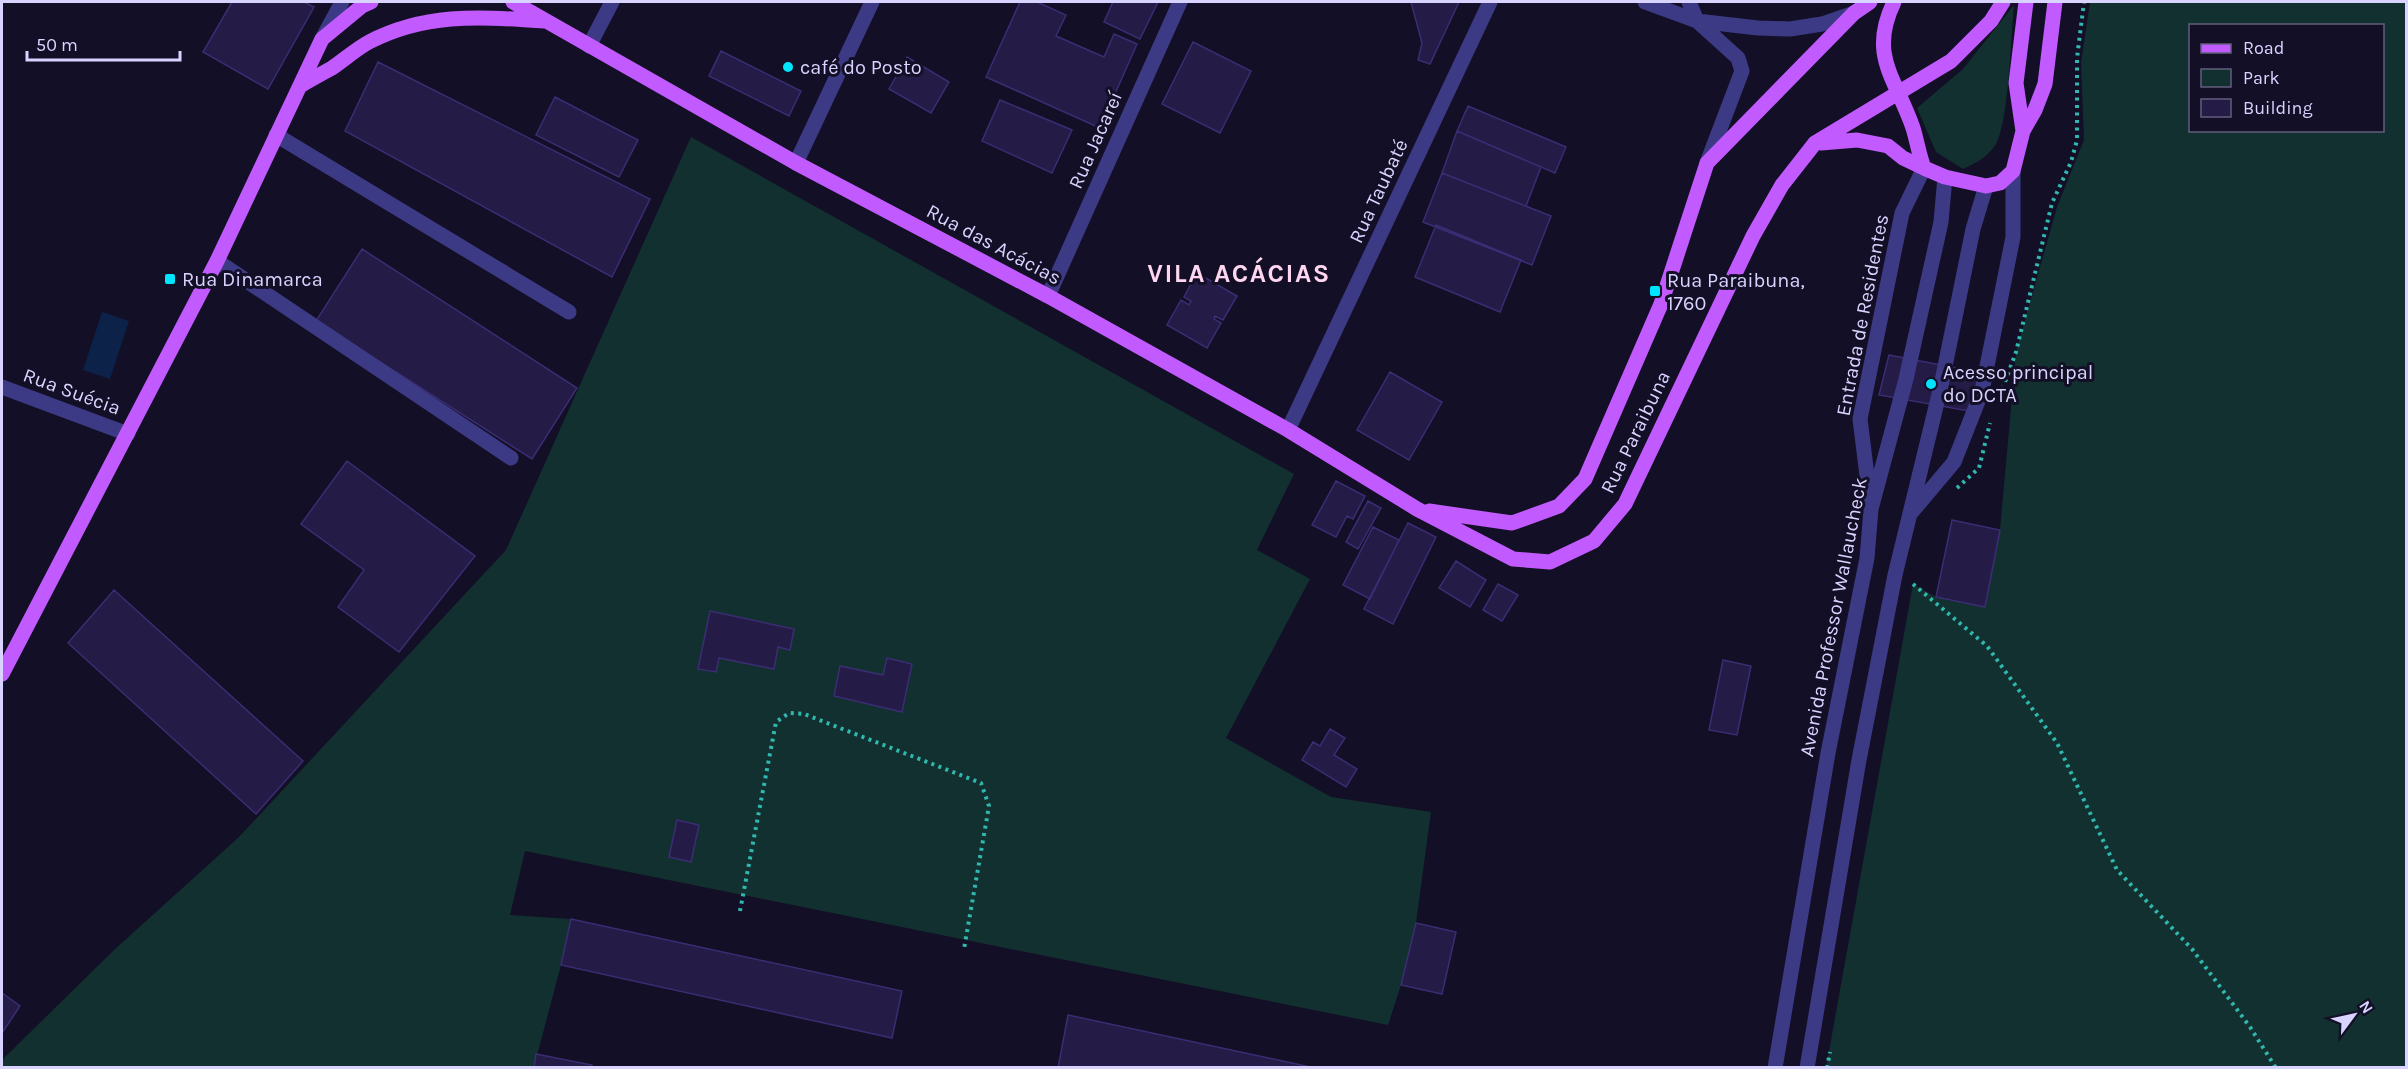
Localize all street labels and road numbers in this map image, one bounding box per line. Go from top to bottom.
street label: Rua Jacareí [1064,88,1127,192]
street label: Rua Taubaté [1344,136,1413,247]
street label: Rua das Acácias [923,199,1065,290]
street label: Entrada de Residentes [1832,212,1893,418]
street label: Rua Suécia [20,363,124,420]
street label: Rua Paraibuna [1596,367,1675,497]
street label: Avenida Professor Wallaucheck [1795,475,1872,759]

